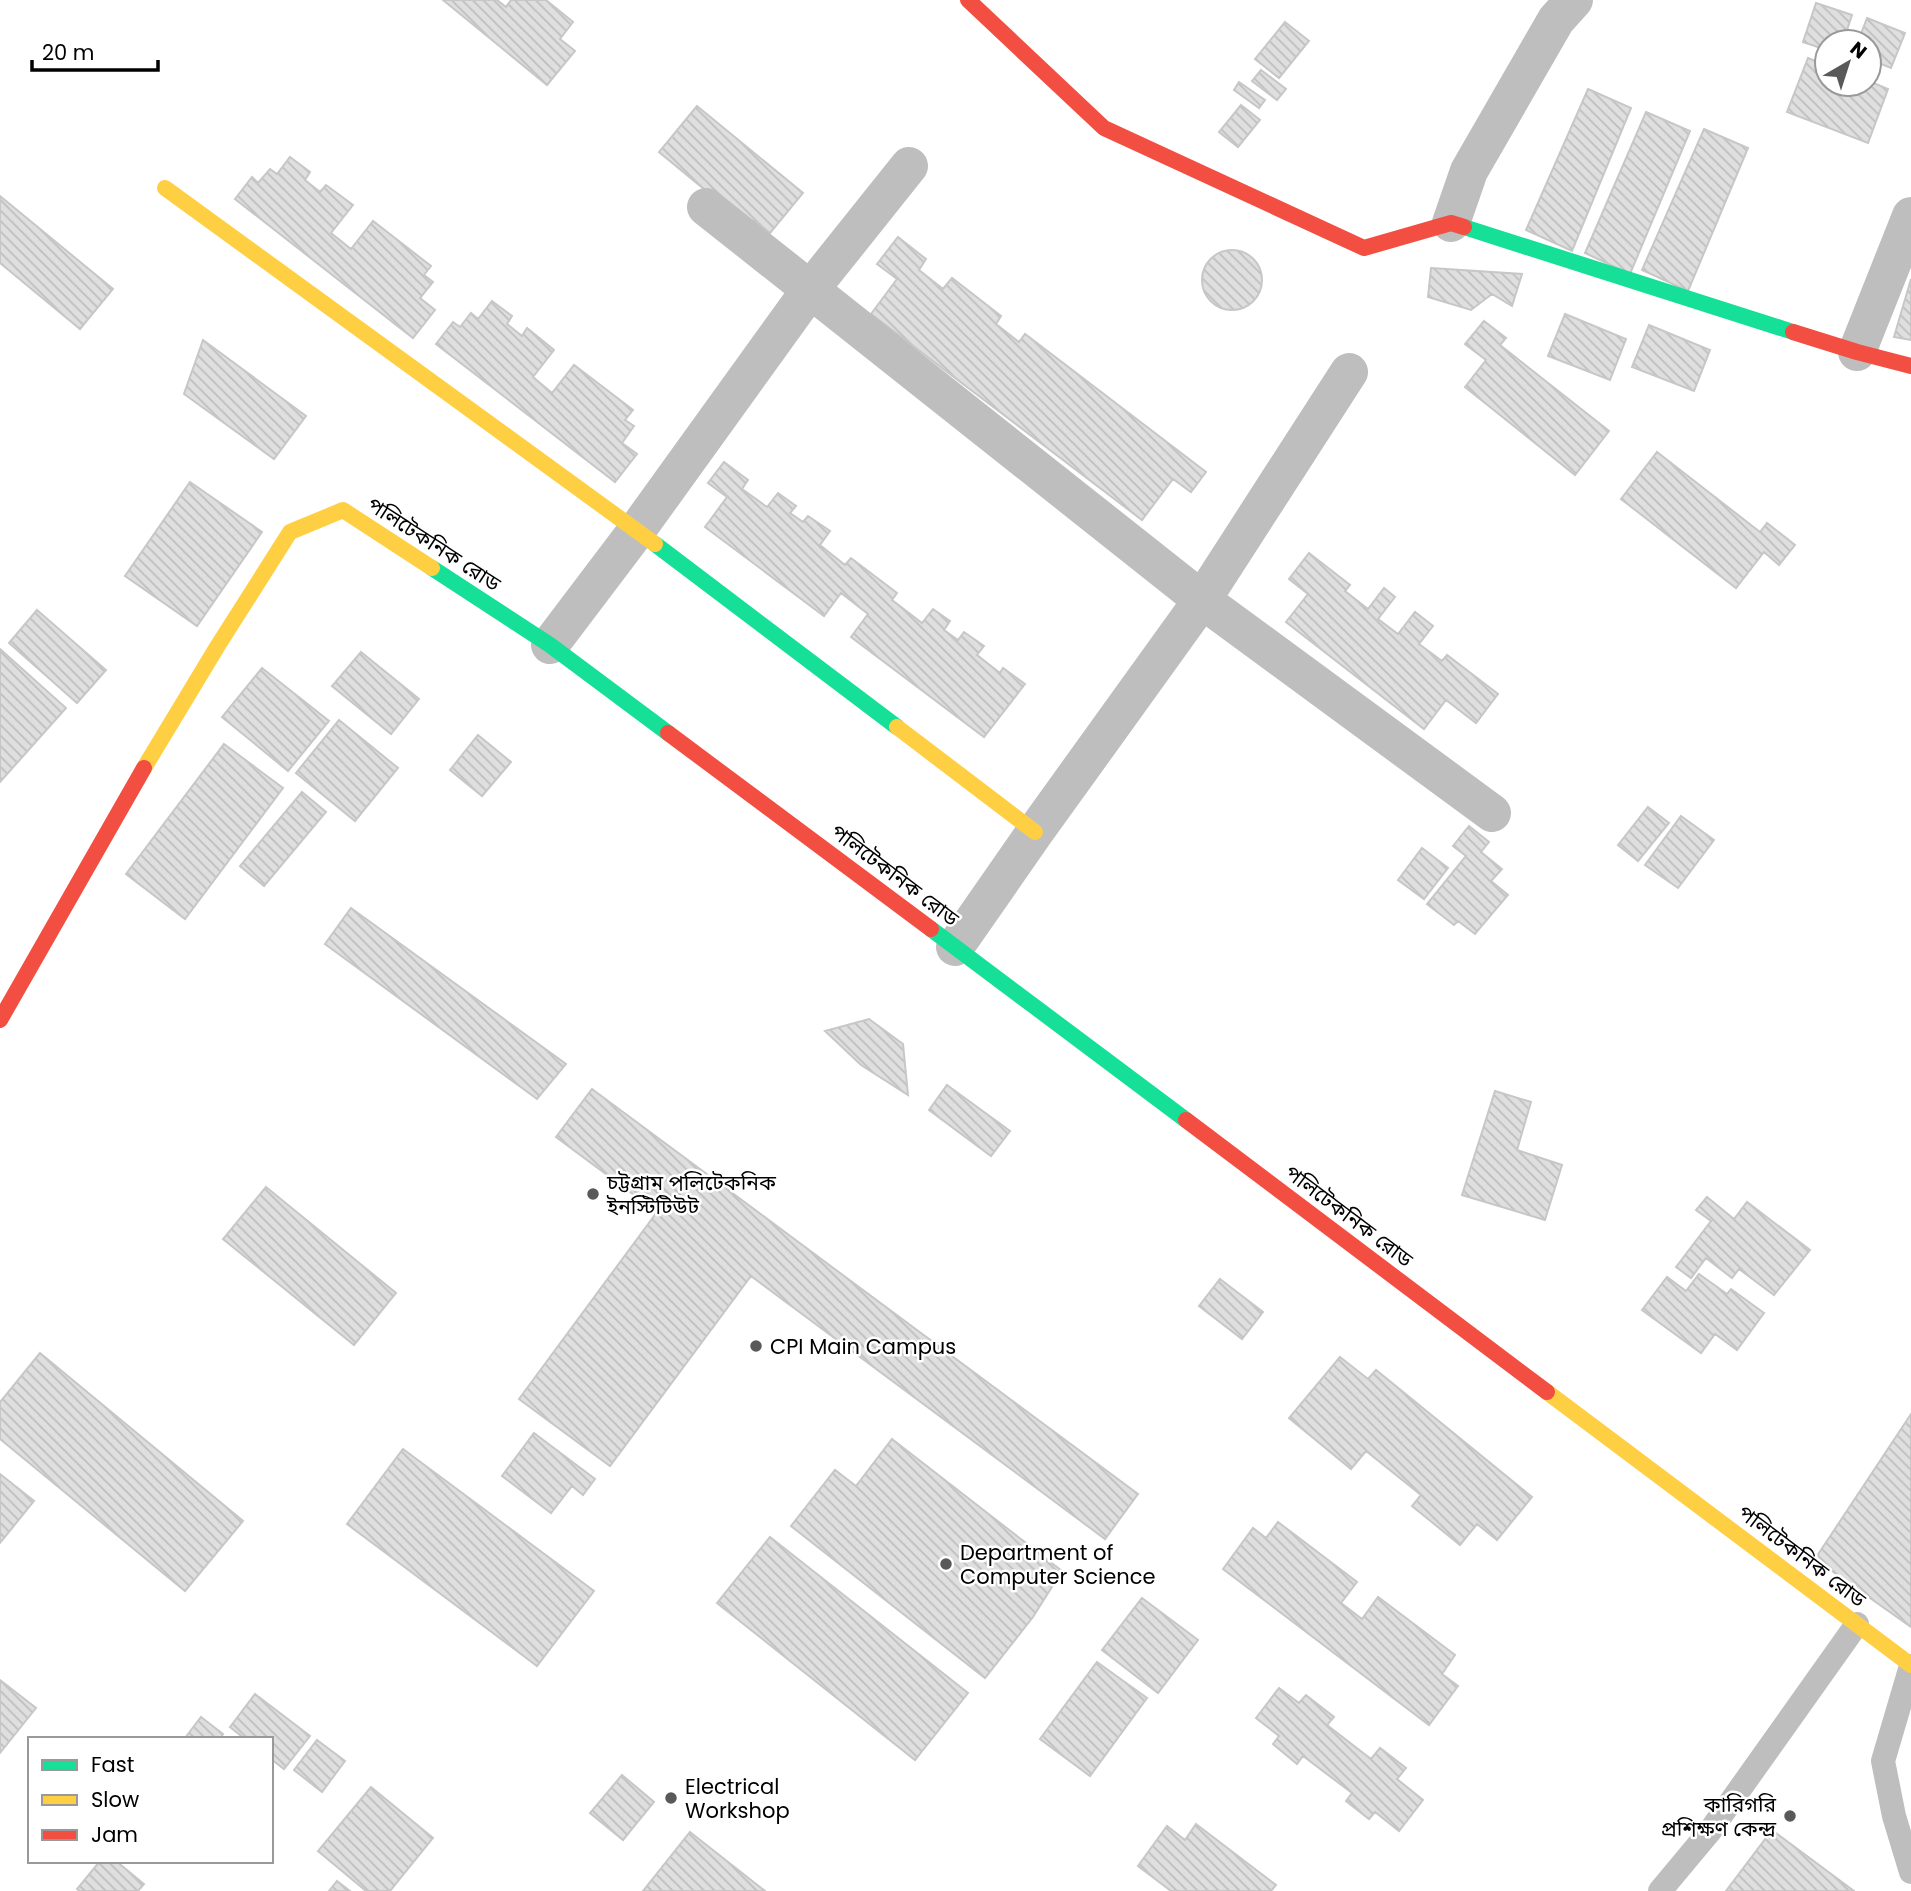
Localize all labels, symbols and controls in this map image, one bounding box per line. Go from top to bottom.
scale bar [32,28,158,72]
north arrow [1813,28,1883,98]
text: N [1844,35,1872,65]
text: 20 m [42,38,95,67]
street label: পলিটেকনিক রোড [362,490,507,599]
street label: পলিটেকনিক রোড [825,817,966,933]
street label: পলিটেকনিক রোড [1279,1158,1420,1274]
place label: চট্টগ্রাম পলিটেকনিক ইনস্টিটিউট [606,1168,777,1221]
marker: চট্টগ্রাম পলিটেকনিক ইনস্টিটিউট [585,1186,601,1202]
place label: CPI Main Campus [770,1332,956,1361]
marker: CPI Main Campus [748,1338,764,1354]
street label: পলিটেকনিক রোড [1732,1498,1873,1614]
place label: Department of Computer Science [960,1538,1156,1591]
marker: Department of Computer Science [938,1556,954,1572]
legend [28,1737,273,1863]
text: Fast [91,1750,134,1779]
place label: Electrical Workshop [685,1772,790,1825]
text: Slow [91,1785,139,1814]
marker: Electrical Workshop [663,1790,679,1806]
place label: কারিগরি প্রশিক্ষণ কেন্দ্র [1661,1790,1777,1843]
marker: কারিগরি প্রশিক্ষণ কেন্দ্র [1782,1808,1798,1824]
text: Jam [91,1820,138,1849]

